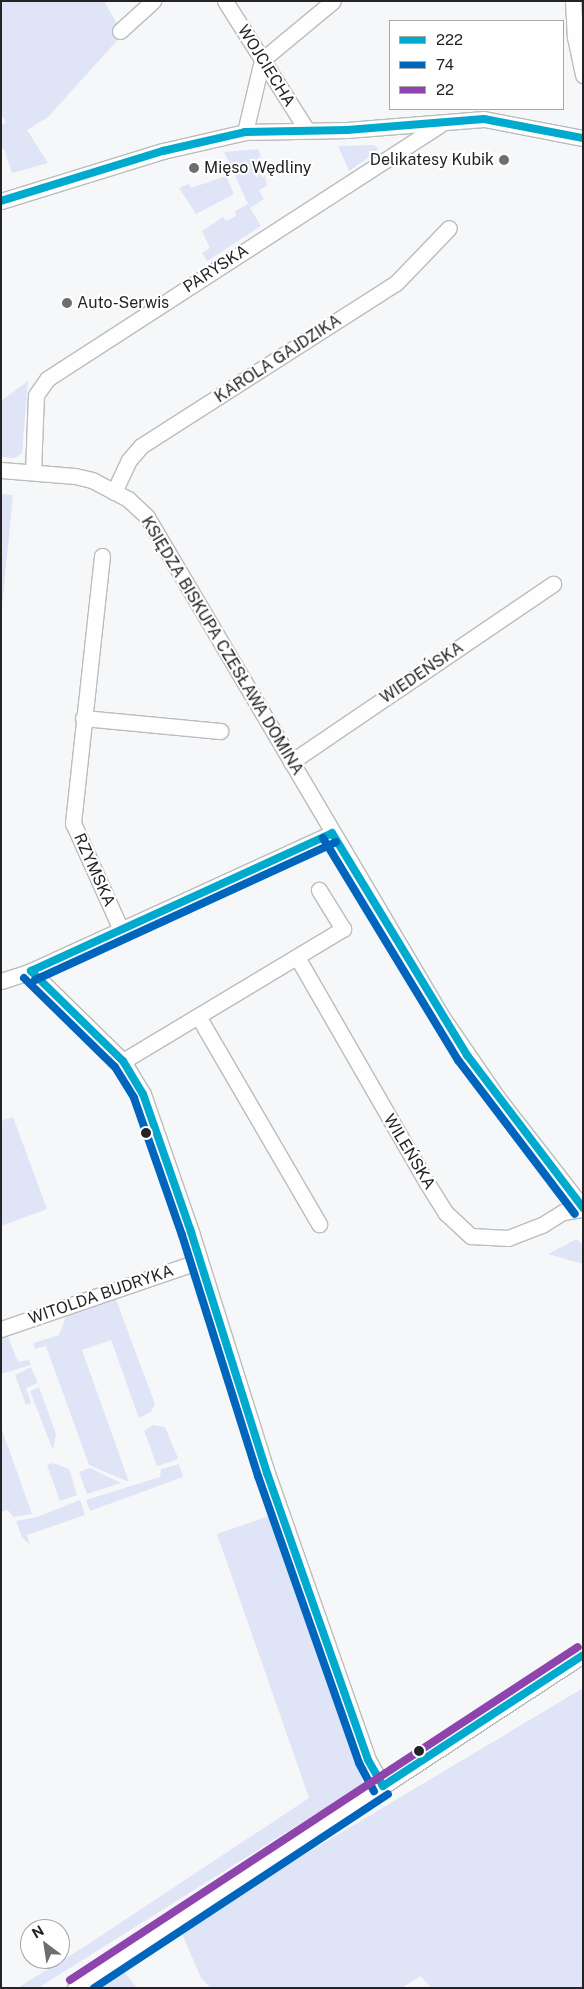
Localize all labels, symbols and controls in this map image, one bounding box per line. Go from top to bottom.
legend [389,20,564,110]
street label: WOJCIECHA [233,22,299,110]
text: 222 [436,31,463,48]
text: 74 [436,56,454,73]
text: 22 [436,81,454,98]
place label: Delikatesy Kubik [370,150,494,170]
marker: Delikatesy Kubik [498,154,510,166]
place label: Mięso Wędliny [204,158,312,178]
marker: Mięso Wędliny [188,162,200,174]
street label: PARYSKA [180,241,252,297]
place label: Auto-Serwis [77,293,169,313]
marker: Auto-Serwis [61,297,73,309]
street label: KAROLA GAJDZIKA [211,311,345,407]
street label: KSIĘDZA BISKUPA CZESŁAWA DOMINA [137,513,307,779]
street label: WIEDEŃSKA [377,638,467,708]
street label: RZYMSKA [69,830,119,910]
street label: WILEŃSKA [379,1111,439,1193]
unlabelled marker [141,1128,151,1138]
street label: WITOLDA BUDRYKA [26,1261,176,1329]
unlabelled marker [414,1746,424,1756]
north arrow [20,1919,70,1969]
text: N [29,1922,47,1942]

